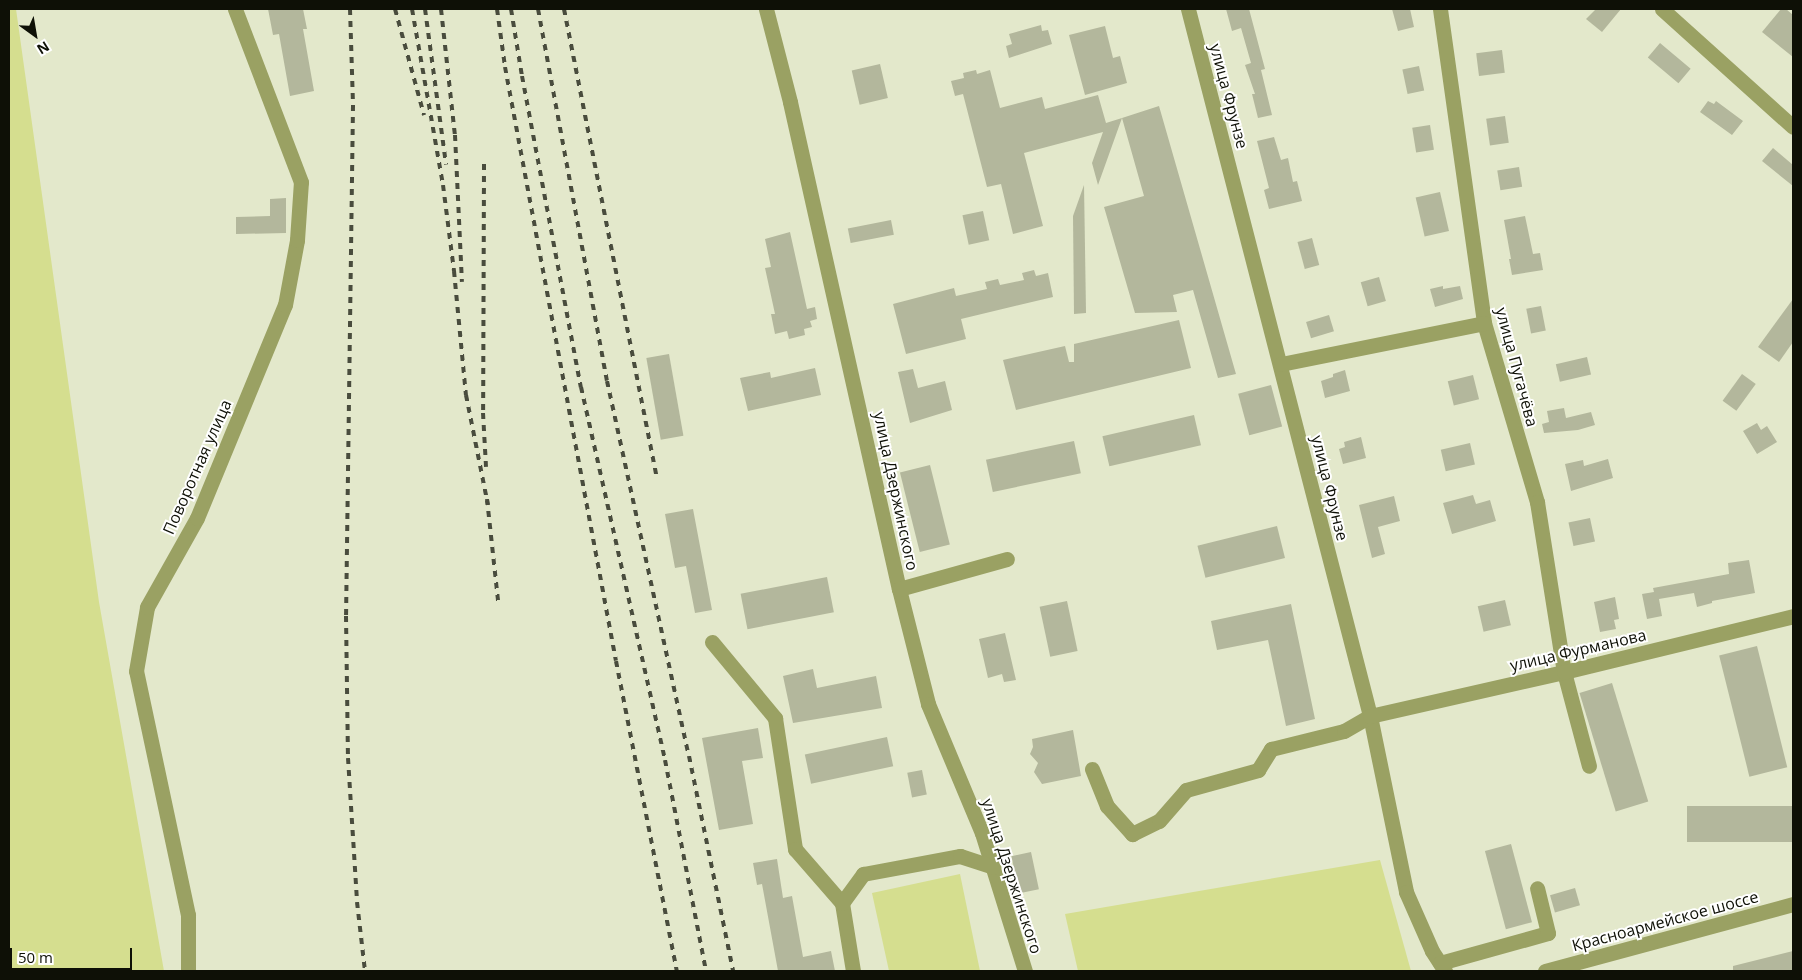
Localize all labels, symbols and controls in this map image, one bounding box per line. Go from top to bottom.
north arrow [10,10,60,60]
text: N [33,37,53,59]
street label: улица Фрунзе [1206,41,1252,151]
street label: улица Пугачёва [1492,305,1542,429]
street label: Поворотная улица [159,397,235,537]
street label: улица Дзержинского [870,410,922,572]
street label: улица Фрунзе [1308,433,1352,543]
street label: улица Фурманова [1508,625,1648,675]
street label: улица Дзержинского [978,796,1046,956]
street label: Красноармейское шоссе [1570,887,1760,955]
scale bar [12,938,135,970]
text: 50 m [18,947,53,967]

